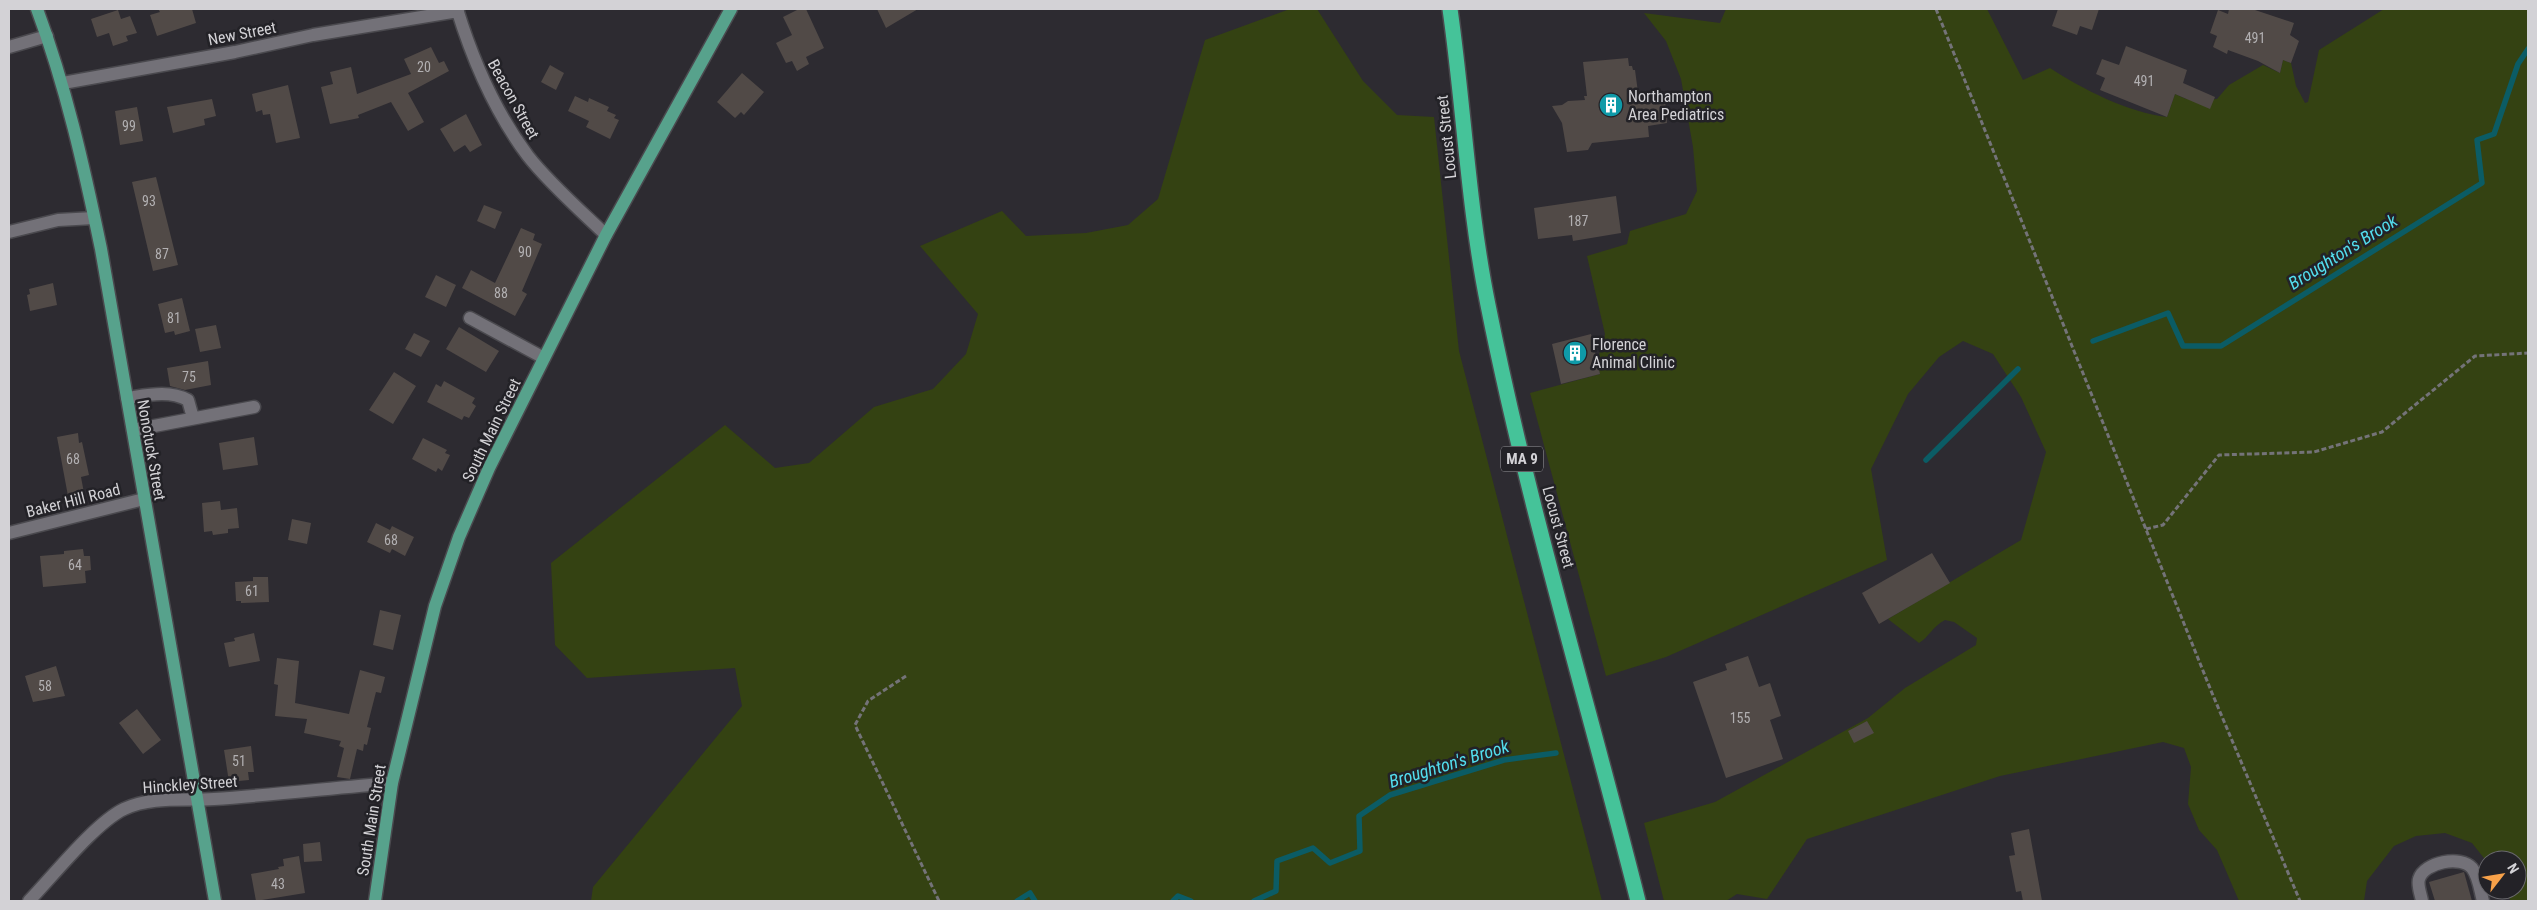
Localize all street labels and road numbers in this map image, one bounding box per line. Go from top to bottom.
street label: New Street [206,18,278,49]
street label: Beacon Street [484,56,543,143]
street label: Locust Street [1433,94,1460,180]
street label: South Main Street [458,375,525,485]
street label: Nonotuck Street [133,398,170,502]
road number: MA 9 [1501,446,1543,472]
street label: Baker Hill Road [24,480,122,521]
street label: Locust Street [1538,484,1579,570]
street label: South Main Street [353,763,390,877]
street label: Hinckley Street [142,772,238,797]

